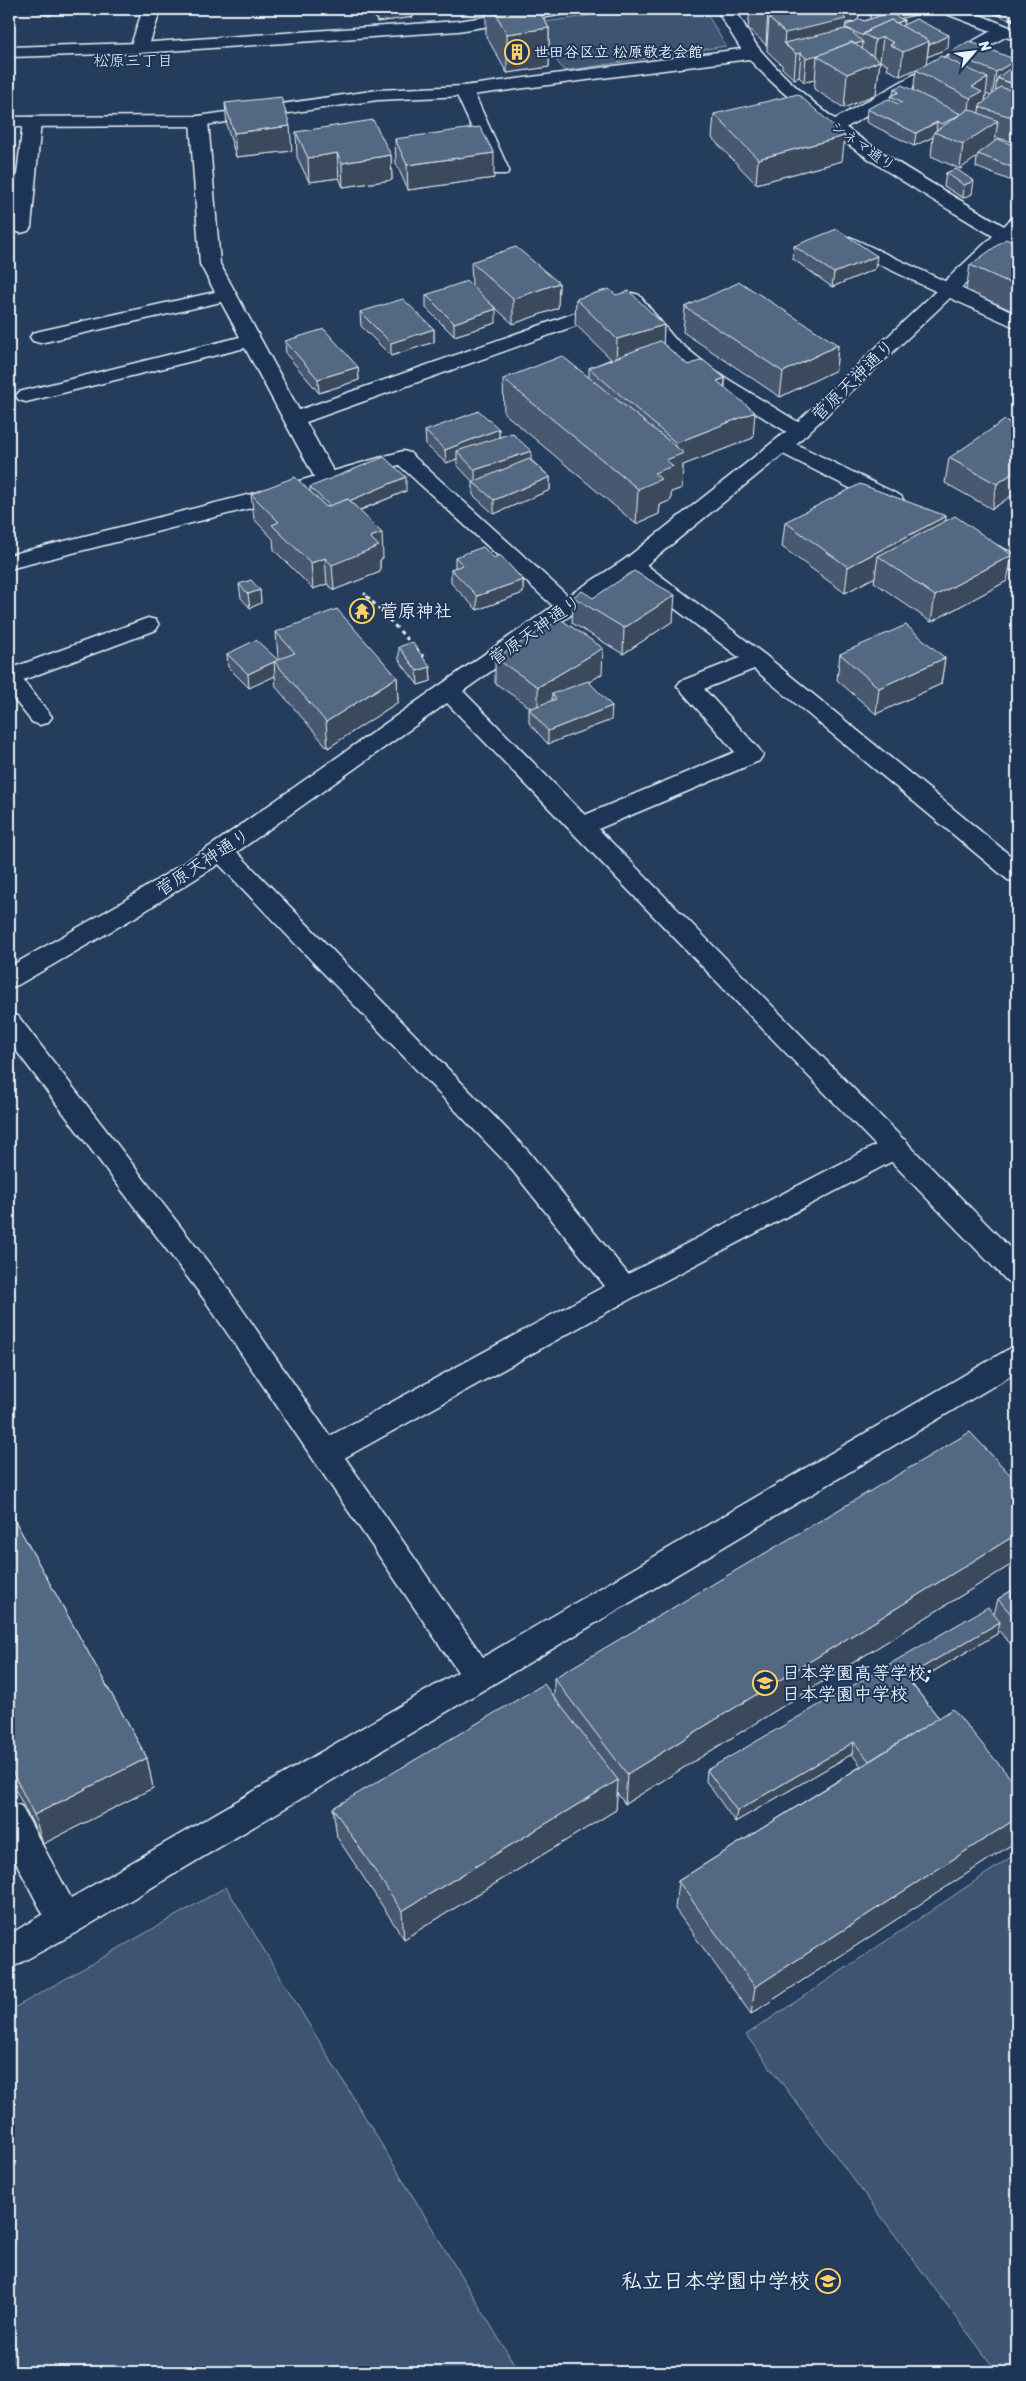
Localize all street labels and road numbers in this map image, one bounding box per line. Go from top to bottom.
street label: シネマ通り [825,114,901,178]
street label: 菅原天神通り [803,331,903,429]
street label: 菅原天神通り [482,586,588,674]
street label: 菅原天神通り [149,819,257,905]

